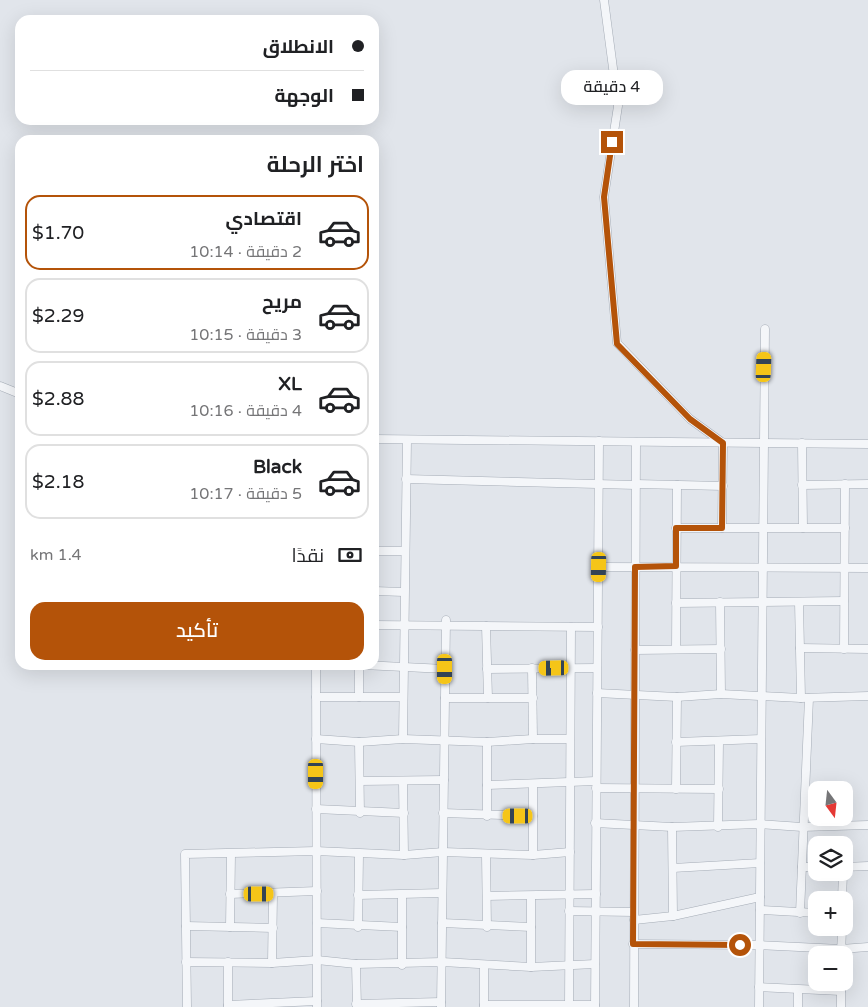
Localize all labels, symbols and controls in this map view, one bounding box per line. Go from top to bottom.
text: الانطلاق [263,36,334,58]
callout: 4 دقيقة [561,70,663,104]
text: 4 دقيقة [584,77,640,97]
text: الوجهة [274,85,334,107]
route end [601,131,623,153]
text: اختر الرحلة [267,152,364,178]
text: اقتصادي [226,208,302,230]
icon: car [317,210,362,255]
text: $1.70 [32,222,84,244]
text: 2 دقيقة · 10:14 [189,242,302,262]
text: مريح [262,291,302,313]
icon: car [317,293,362,338]
text: $2.29 [32,305,84,327]
text: 3 دقيقة · 10:15 [189,325,302,345]
car [755,352,772,382]
text: XL [278,373,302,395]
icon: car [317,376,362,421]
text: $2.88 [32,388,84,410]
text: 4 دقيقة · 10:16 [189,401,302,421]
text: Black [253,456,302,478]
icon: car [317,459,362,504]
text: $2.18 [32,471,84,493]
text: 5 دقيقة · 10:17 [189,484,302,504]
icon: cash [336,541,364,569]
text: 1.4 km [30,545,82,565]
text: نقدًا [292,545,324,567]
car [591,552,606,582]
button: تأكيد [30,602,364,660]
car [437,654,452,684]
car [538,660,569,676]
car [308,759,323,789]
north arrow [808,781,852,826]
map controls [808,781,853,991]
car [503,809,533,824]
button: layers [808,836,853,881]
car [244,887,274,902]
button: + [808,891,853,936]
route start [729,934,751,956]
button: − [808,946,853,991]

